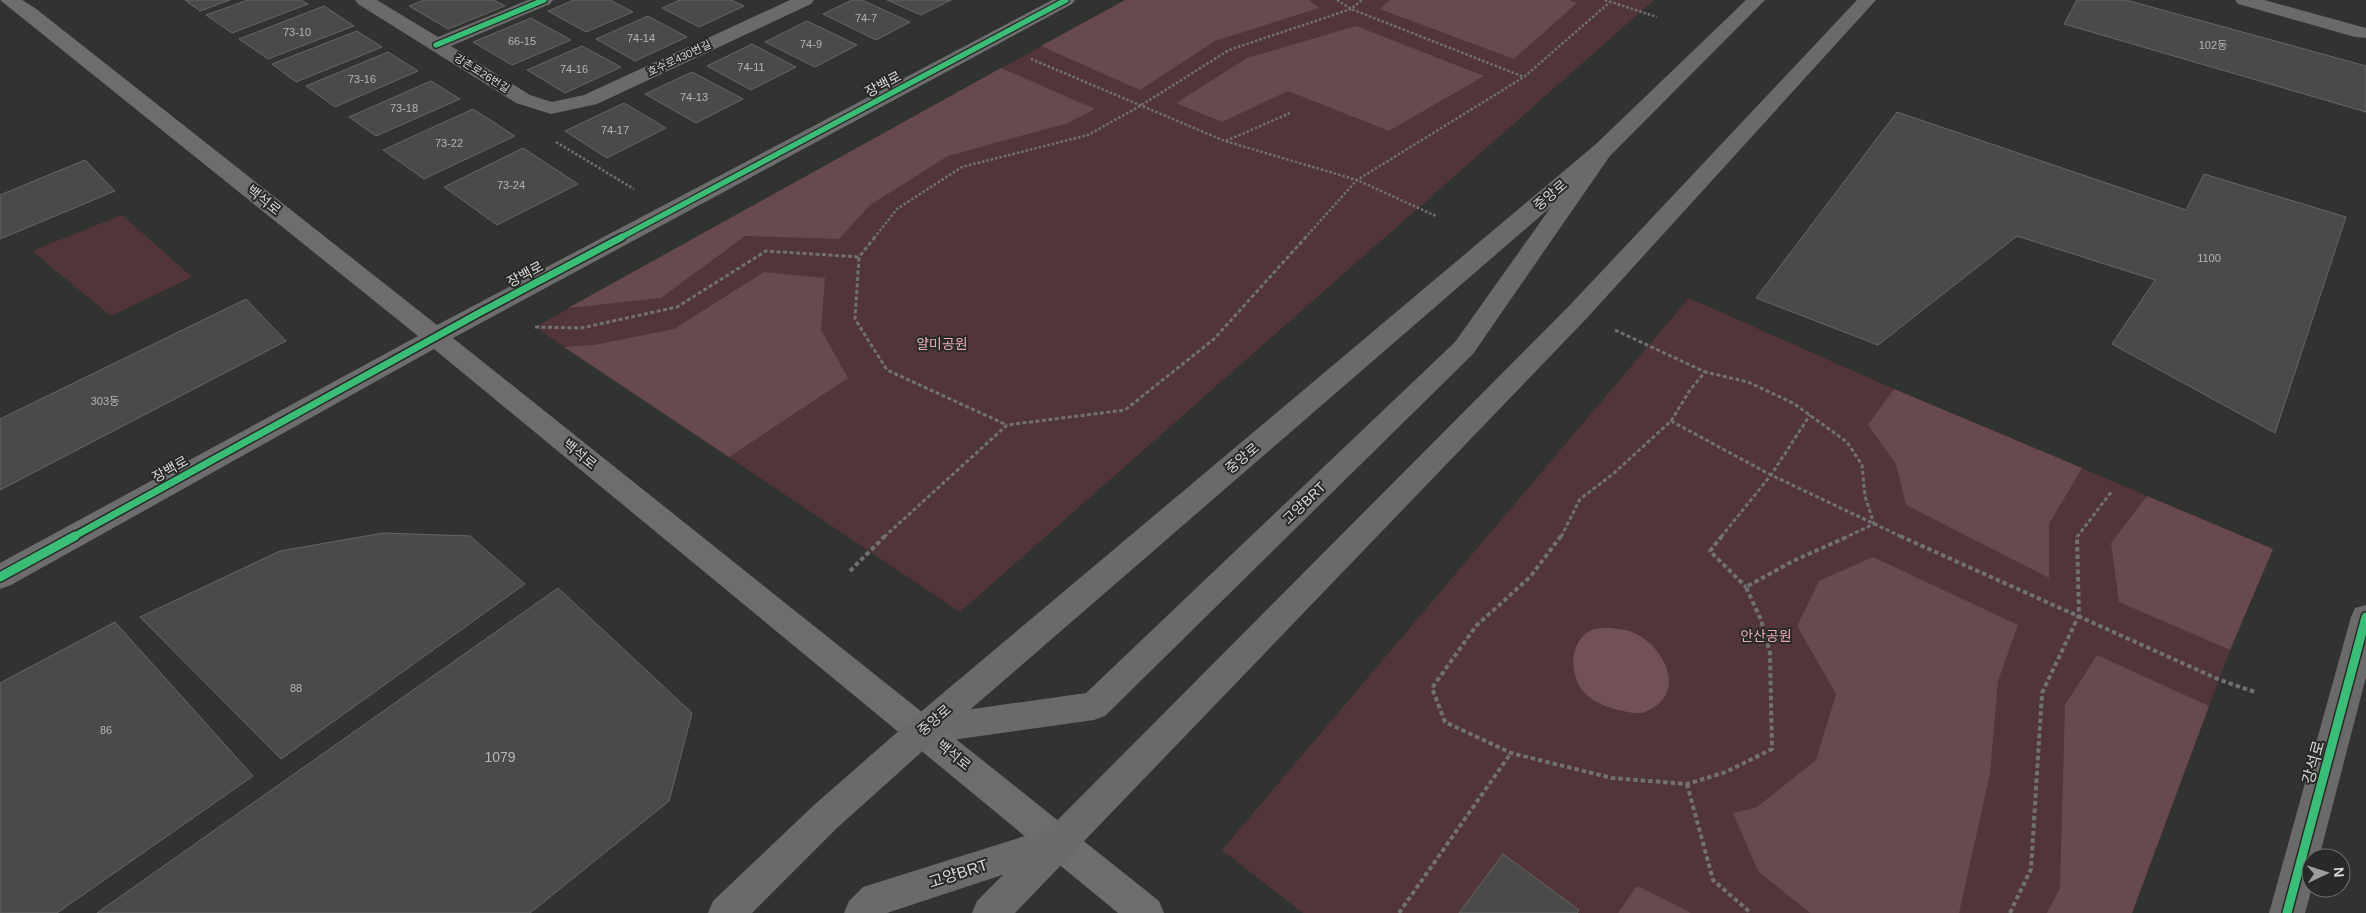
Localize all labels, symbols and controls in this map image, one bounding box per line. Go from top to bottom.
house number: 74-7 [855,12,877,24]
house number: 73-10 [283,26,311,38]
house number: 74-14 [627,32,655,44]
house number: 66-15 [508,35,536,47]
street label: 호수로430번길 [645,38,713,78]
house number: 74-9 [800,38,822,50]
house number: 102동 [2199,39,2227,51]
street label: 강촌로26번길 [452,51,512,95]
house number: 74-11 [737,61,765,73]
house number: 74-16 [560,63,588,75]
street label: 장백로 [862,68,904,100]
house number: 73-16 [348,73,376,85]
house number: 74-13 [680,91,708,103]
house number: 73-18 [390,102,418,114]
house number: 74-17 [601,124,629,136]
house number: 73-22 [435,137,463,149]
street label: 중앙로 [1530,176,1570,214]
house number: 73-24 [497,179,525,191]
street label: 백석로 [244,182,284,218]
house number: 1100 [2197,252,2221,264]
street label: 장백로 [504,258,546,290]
park label: 얄미공원 [916,336,968,352]
house number: 303동 [91,395,119,407]
street label: 백석로 [560,436,600,472]
street label: 중앙로 [1222,439,1262,477]
street label: 장백로 [149,453,191,485]
street label: 고양BRT [1279,478,1329,527]
park label: 안산공원 [1740,628,1792,644]
house number: 88 [290,682,302,694]
street label: 중앙로 [914,701,954,739]
house number: 86 [100,724,112,736]
street label: 백석로 [934,737,974,773]
street label: 강석로 [2300,738,2327,786]
house number: 1079 [484,749,516,765]
north arrow [2301,848,2351,898]
street label: 고양BRT [926,856,990,891]
text: N [2331,866,2347,878]

